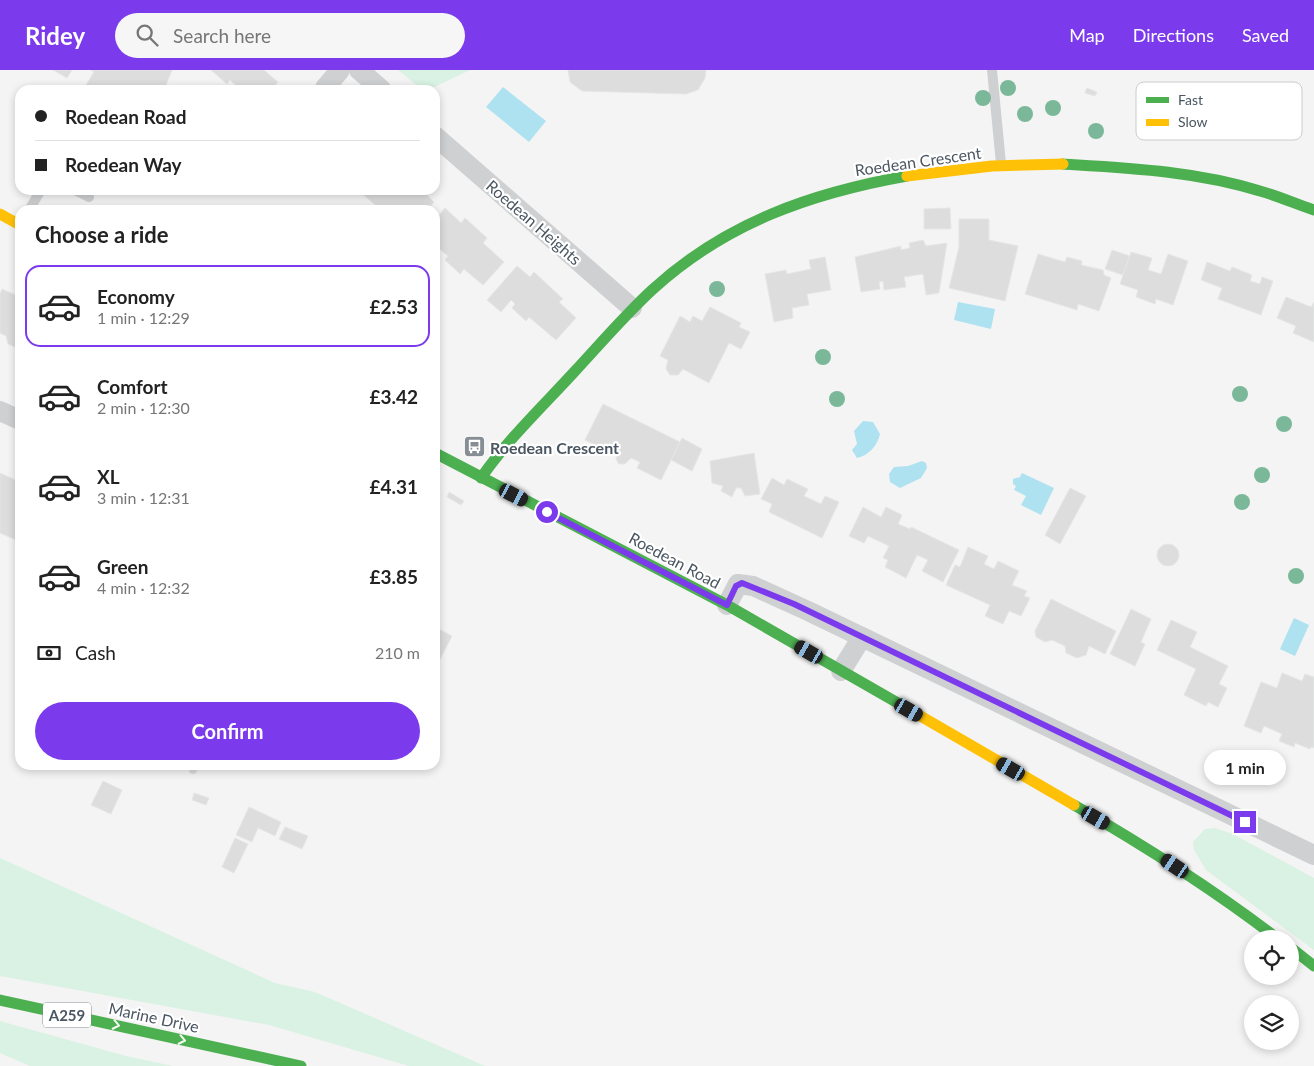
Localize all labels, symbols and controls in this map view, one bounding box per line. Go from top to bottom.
search box [115,13,465,58]
text: Ridey [25,21,85,50]
icon: search [133,21,161,49]
text: Search here [173,24,271,47]
text: Map [1069,24,1105,46]
text: Directions [1133,24,1214,46]
text: Saved [1242,24,1289,46]
legend [1136,82,1302,140]
text: Fast [1178,91,1203,108]
text: Roedean Road [65,105,186,128]
text: Slow [1178,113,1208,130]
street label: Roedean Crescent [854,143,983,179]
text: Roedean Way [65,153,182,176]
street label: Roedean Heights [483,176,585,268]
text: Choose a ride [35,221,169,248]
icon: car [37,284,82,329]
text: Economy [97,285,175,308]
text: £2.53 [369,295,418,318]
text: 1 min · 12:29 [97,308,190,327]
icon: car [37,374,82,419]
text: Comfort [97,375,168,398]
text: £3.42 [369,385,418,408]
text: 2 min · 12:30 [97,398,190,417]
bus stop icon: Roedean Crescent [462,435,486,459]
place label: Roedean Crescent [490,438,619,457]
icon: car [37,464,82,509]
text: XL [97,465,120,488]
text: £4.31 [369,475,418,498]
car [497,482,530,508]
text: 3 min · 12:31 [97,488,190,507]
route start [536,501,558,523]
street label: Roedean Road [626,528,724,592]
icon: car [37,554,82,599]
text: Green [97,555,148,578]
text: £3.85 [369,565,418,588]
text: 4 min · 12:32 [97,578,190,597]
car [792,638,825,666]
icon: cash [35,639,63,667]
text: Cash [75,641,116,664]
text: 210 m [375,643,420,662]
car [892,696,925,724]
button: Confirm [35,702,420,760]
callout: 1 min [1204,750,1286,784]
car [994,755,1027,783]
text: 1 min [1225,758,1265,777]
car [1079,804,1112,832]
route end [1234,811,1256,833]
car [1158,851,1191,881]
map controls [1244,930,1299,1050]
button: locate [1244,930,1299,985]
button: layers [1244,995,1299,1050]
street label: Marine Drive [107,998,201,1036]
road number: A259 [43,1002,91,1028]
one-way arrow [112,1019,120,1030]
one-way arrow [178,1034,187,1045]

